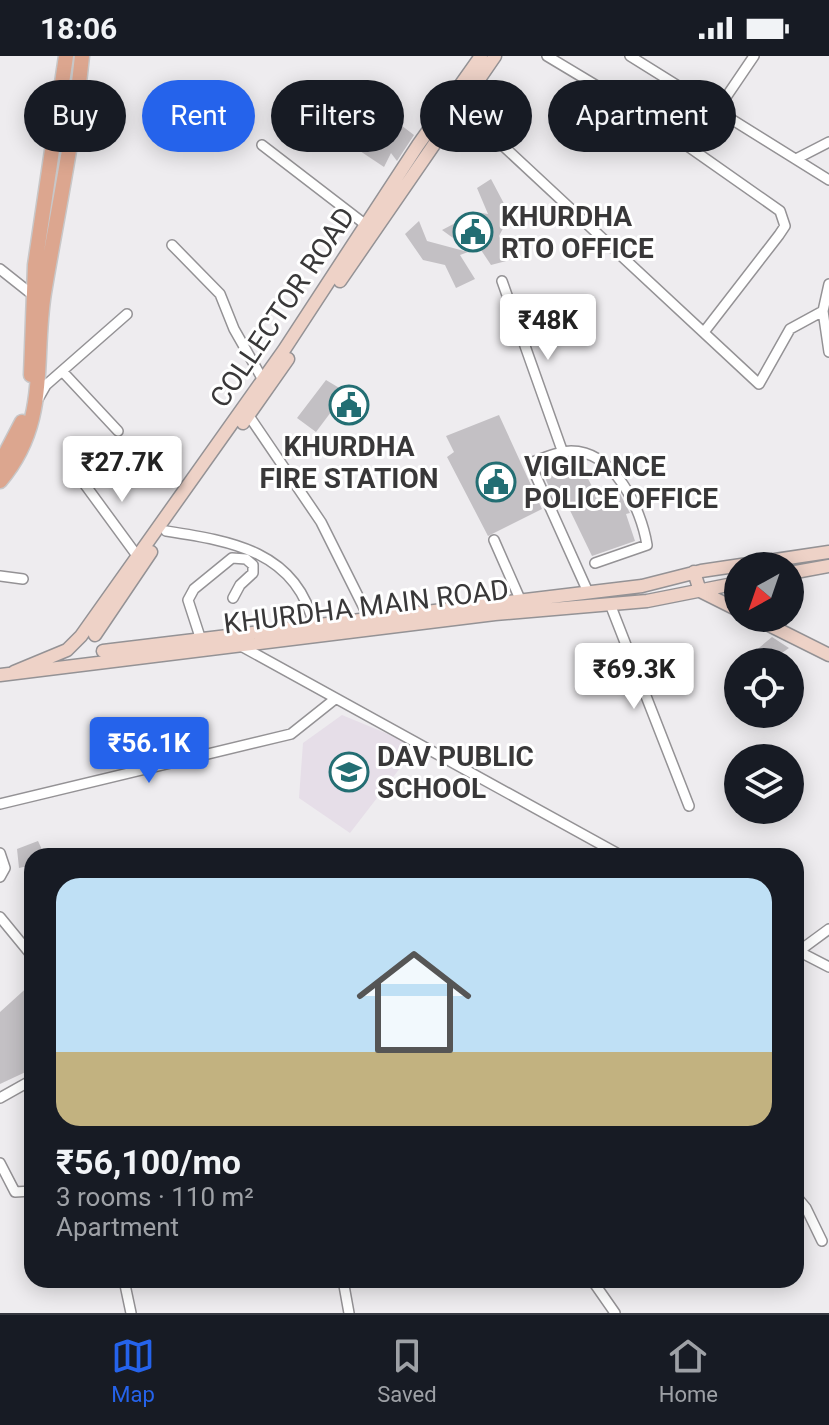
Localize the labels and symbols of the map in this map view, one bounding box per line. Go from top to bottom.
place label: KHURDHA RTO OFFICE [501,200,654,265]
street label: COLLECTOR ROAD [203,201,362,414]
public building icon: KHURDHA RTO OFFICE [452,211,494,253]
pin: ₹48K [501,294,595,362]
public building icon: KHURDHA FIRE STATION [328,384,370,426]
place label: KHURDHA FIRE STATION [259,430,439,495]
pin: ₹27.7K [57,436,187,504]
place label: VIGILANCE POLICE OFFICE [524,450,718,515]
public building icon: VIGILANCE POLICE OFFICE [475,461,517,503]
north arrow [724,552,804,632]
street label: KHURDHA MAIN ROAD [222,573,511,640]
pin: ₹69.3K [569,643,699,711]
pin: ₹56.1K [84,717,214,785]
place label: DAV PUBLIC SCHOOL [377,740,534,805]
school or university icon: DAV PUBLIC SCHOOL [328,751,370,793]

